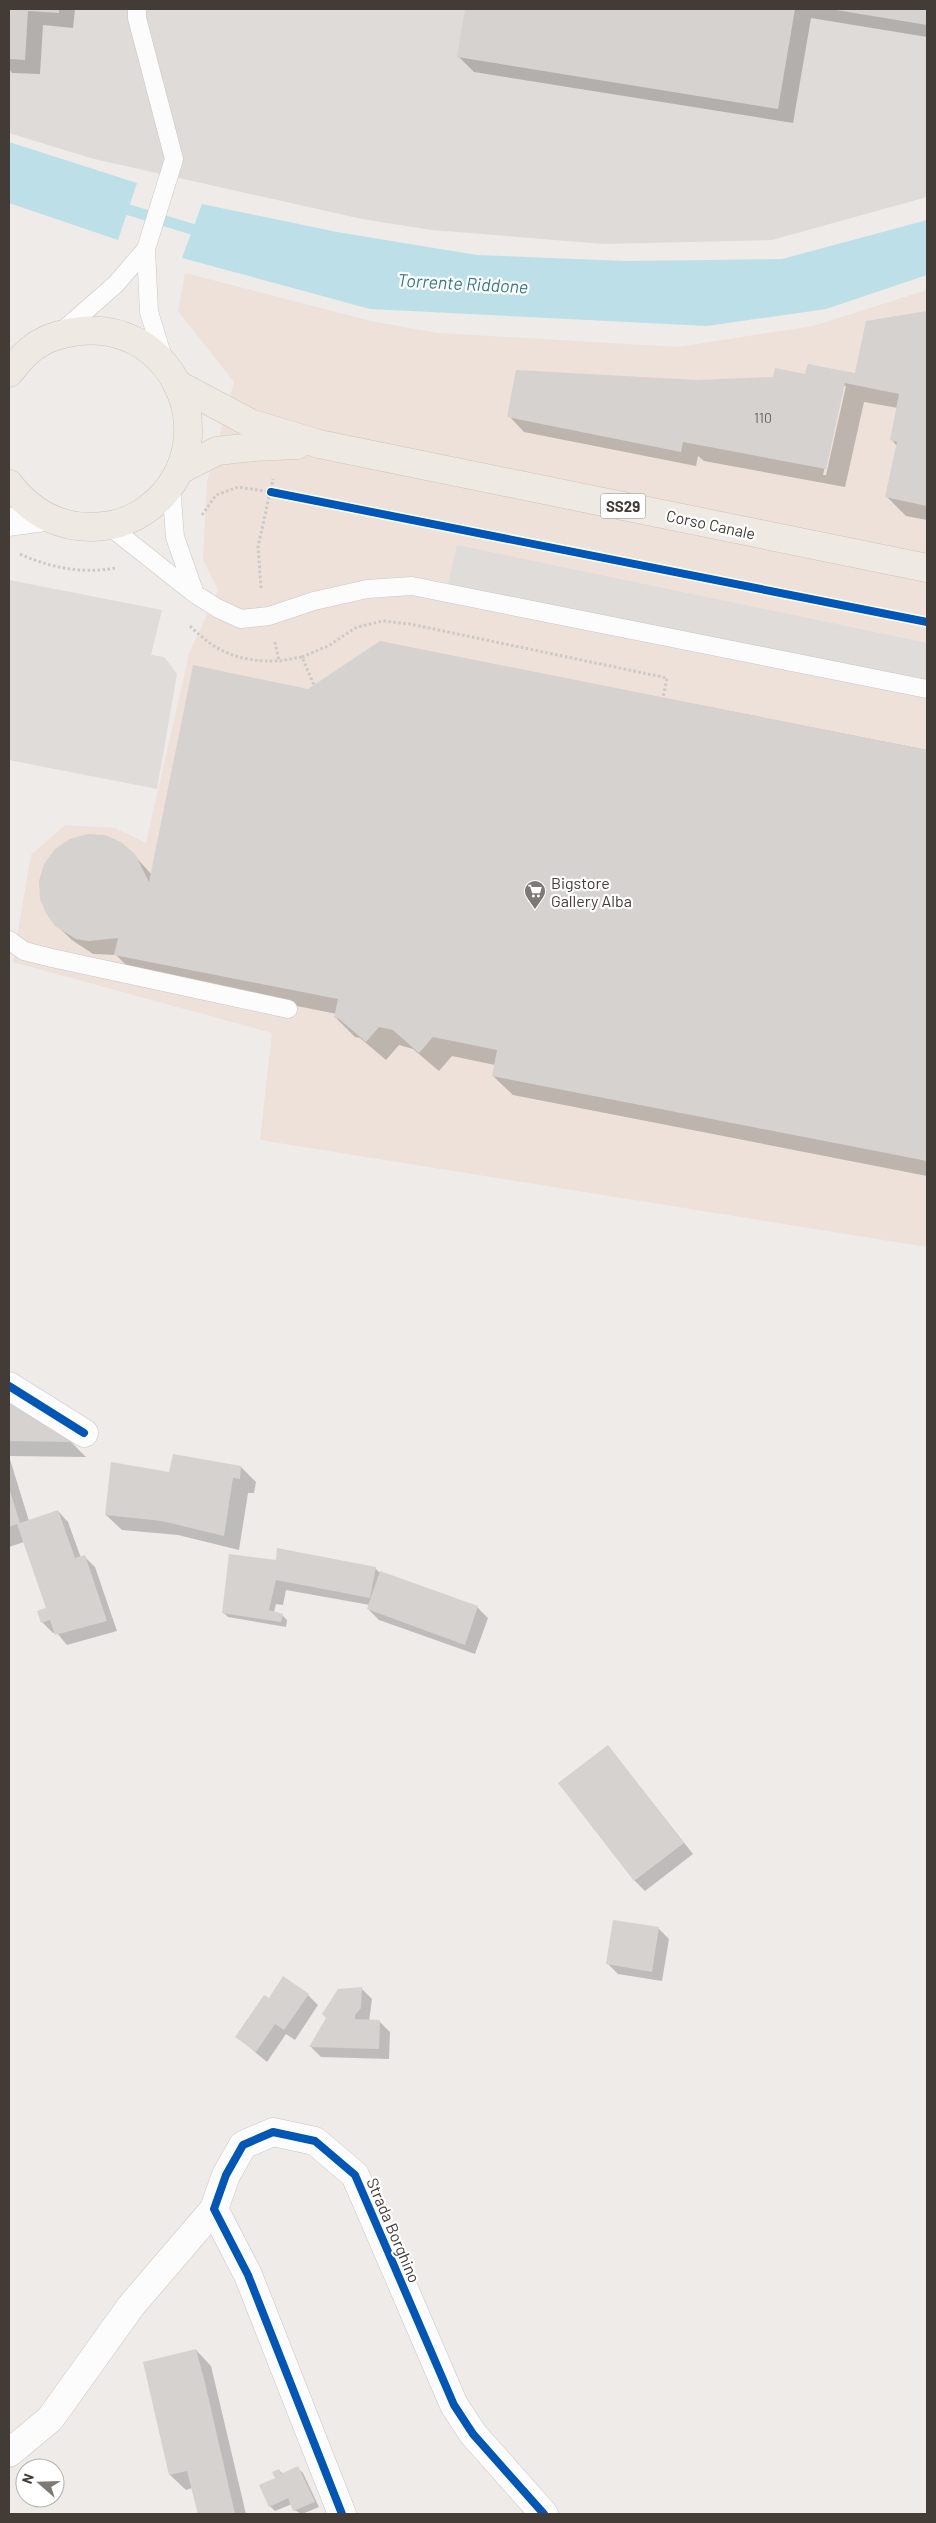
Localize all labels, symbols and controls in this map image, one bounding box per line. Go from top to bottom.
water label: Torrente Riddone [397,269,529,297]
house number: 110 [754,409,772,426]
road number: SS29 [600,494,646,518]
street label: Corso Canale [665,505,757,543]
place label: Bigstore Gallery Alba [551,873,632,910]
supermarket icon: Bigstore Gallery Alba [523,879,547,910]
street label: Strada Borghino [363,2175,425,2285]
north arrow [15,2458,65,2508]
text: N [18,2471,37,2486]

